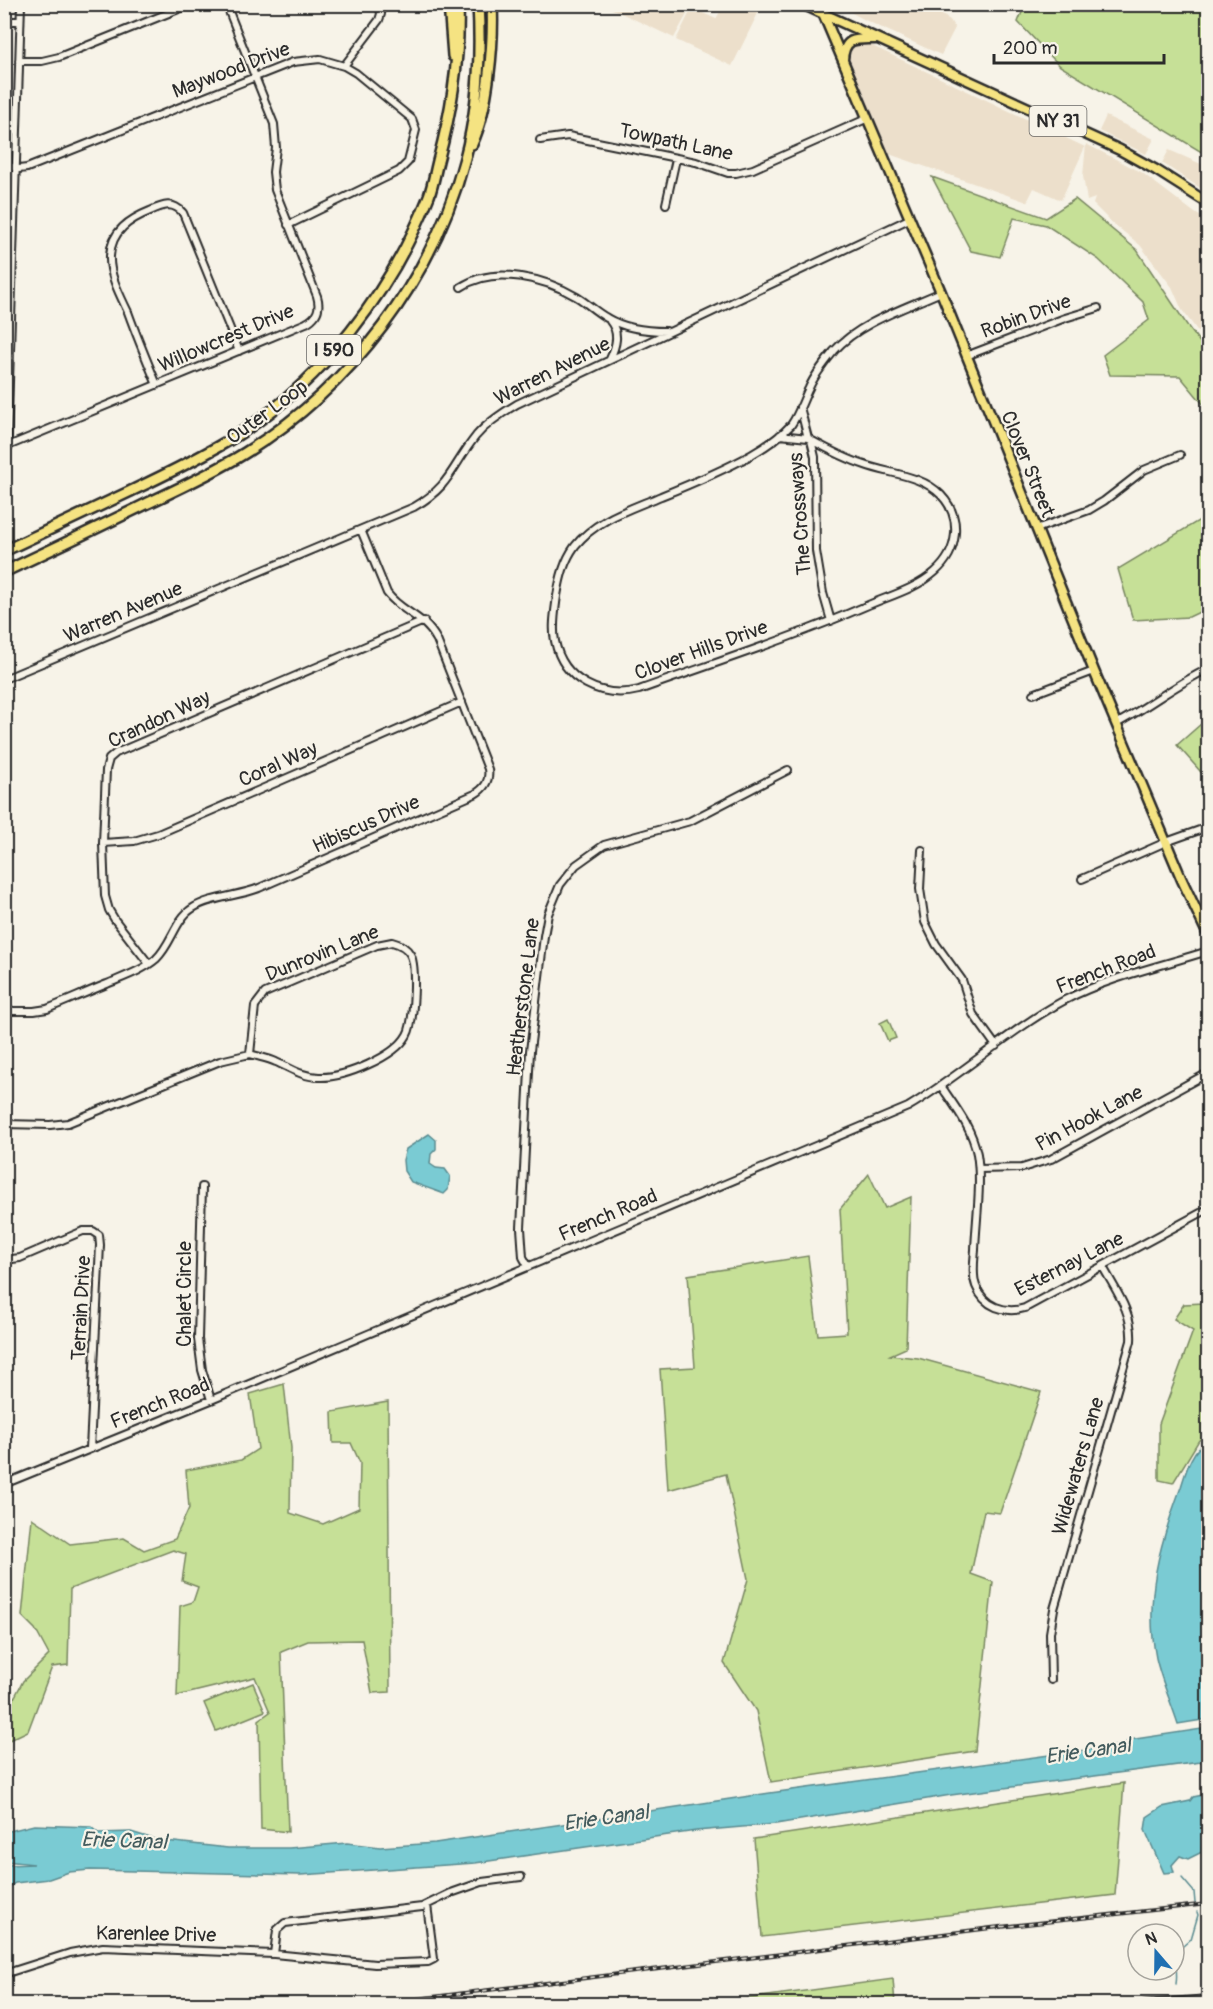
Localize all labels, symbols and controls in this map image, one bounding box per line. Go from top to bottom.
scale bar [994,27,1164,65]
street label: Maywood Drive [169,36,294,104]
text: 200 m [1003,37,1058,60]
road number: NY 31 [1030,106,1086,136]
street label: Towpath Lane [617,118,735,166]
street label: Robin Drive [978,288,1074,344]
street label: Willowcrest Drive [154,298,298,378]
street label: Warren Avenue [490,331,614,411]
road number: I 590 [307,335,361,365]
street label: Outer Loop [221,374,313,450]
street label: Clover Street [995,407,1061,522]
street label: The Crossways [783,452,817,576]
street label: Warren Avenue [60,576,186,648]
street label: Clover Hills Drive [631,614,771,686]
street label: Crandon Way [104,684,215,754]
street label: Coral Way [235,735,322,792]
street label: Hibiscus Drive [309,789,424,859]
street label: Heatherstone Lane [501,916,545,1077]
street label: Dunrovin Lane [262,919,383,987]
street label: French Road [1053,939,1159,999]
street label: Pin Hook Lane [1031,1079,1147,1157]
street label: French Road [555,1183,661,1247]
street label: Esternay Lane [1010,1226,1128,1302]
street label: Chalet Circle [172,1241,197,1347]
street label: Terrain Drive [66,1255,96,1361]
street label: French Road [107,1372,213,1434]
street label: Widewaters Lane [1046,1394,1110,1538]
water label: Erie Canal [1044,1731,1134,1770]
water label: Erie Canal [562,1798,652,1837]
water label: Erie Canal [81,1826,169,1856]
street label: Karenlee Drive [96,1920,217,1948]
north arrow [1126,1922,1186,1982]
text: N [1143,1928,1160,1950]

